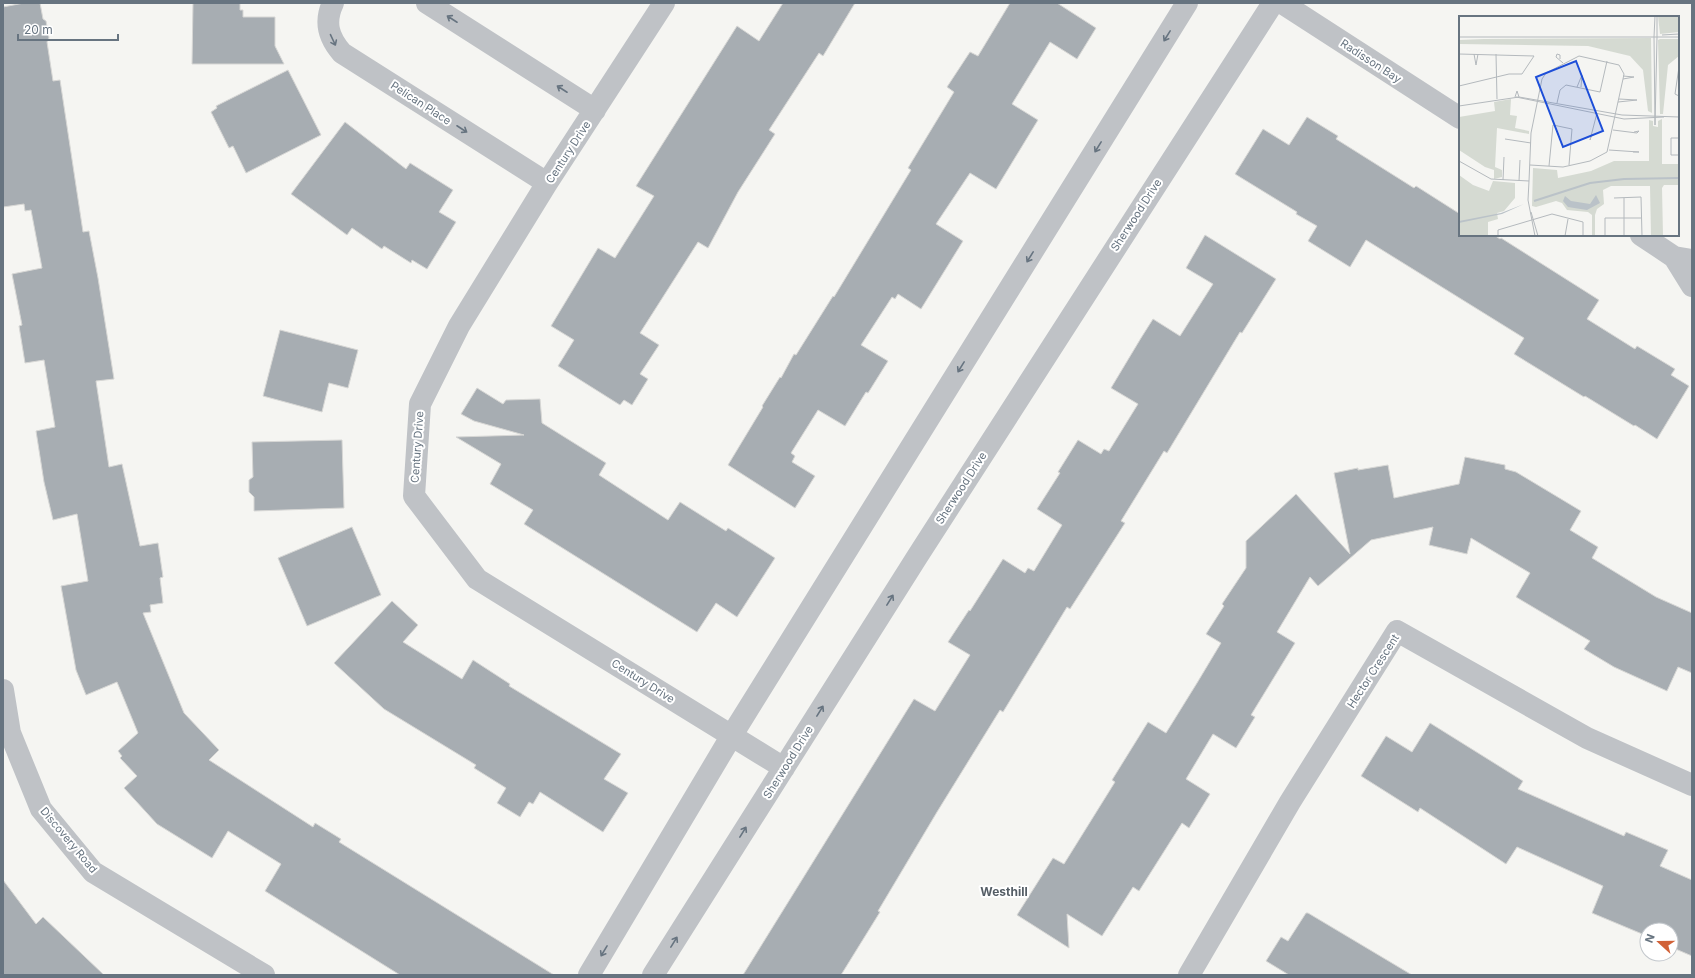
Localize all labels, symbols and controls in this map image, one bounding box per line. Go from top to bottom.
one-way arrow [447,15,458,24]
scale bar [18,16,118,42]
inset map [1459,16,1679,236]
text: 20 m [24,22,53,37]
one-way arrow [1163,30,1171,41]
one-way arrow [330,34,337,46]
street label: Radisson Bay [1338,36,1404,86]
street label: Pelican Place [388,78,454,128]
one-way arrow [556,85,568,93]
street label: Century Drive [543,118,593,186]
one-way arrow [456,125,467,133]
one-way arrow [1094,141,1103,152]
street label: Sherwood Drive [1107,176,1165,254]
one-way arrow [1025,251,1033,263]
one-way arrow [957,361,965,372]
street label: Century Drive [408,411,426,483]
street label: Sherwood Drive [932,449,990,527]
one-way arrow [885,595,894,606]
street label: Hector Crescent [1344,631,1402,711]
street label: Century Drive [609,656,677,706]
one-way arrow [816,705,825,716]
street label: Sherwood Drive [760,723,816,801]
street label: Discovery Road [37,804,101,876]
one-way arrow [740,826,748,838]
district label: Westhill [980,884,1028,899]
north arrow [1639,922,1679,962]
text: N [1642,932,1658,945]
one-way arrow [670,937,678,948]
one-way arrow [600,945,608,956]

